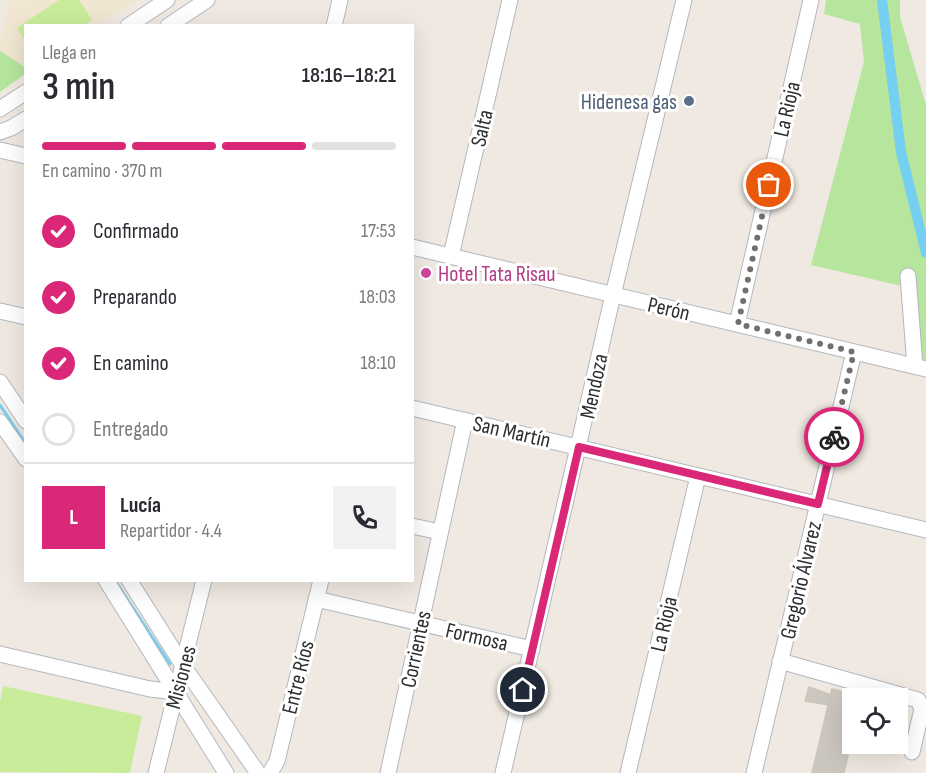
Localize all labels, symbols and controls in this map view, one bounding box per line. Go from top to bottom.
text: Llega en [42,41,96,65]
text: 18:16–18:21 [302,62,396,89]
text: 3 min [42,64,115,111]
street label: La Rioja [768,79,807,140]
place label: Hidenesa gas [581,89,677,116]
marker: Hidenesa gas [682,94,696,108]
street label: Salta [465,107,500,149]
text: En camino · 370 m [42,159,162,183]
pin [743,159,794,210]
icon: bag [752,168,785,201]
icon: check [42,215,75,248]
text: Confirmado [93,218,179,245]
text: 17:53 [361,219,396,243]
place label: Hotel Tata Risau [438,261,556,288]
marker: Hotel Tata Risau [419,266,433,280]
icon: check [42,281,75,314]
text: Preparando [93,284,177,311]
text: 18:03 [359,285,396,309]
street label: Perón [645,292,692,327]
icon: check [42,347,75,380]
text: En camino [93,350,169,377]
text: 18:10 [361,351,396,375]
street label: Mendoza [574,351,615,421]
courier [804,407,864,467]
street label: San Martín [470,410,553,455]
text: Entregado [93,416,168,443]
icon: bike [818,421,851,454]
button: phone [333,486,396,549]
text: Lucía [120,492,161,519]
text: L [69,504,78,531]
text: Repartidor · 4.4 [120,519,222,543]
street label: Gregorio Álvarez [775,519,828,642]
street label: La Rioja [645,594,684,655]
street label: Corrientes [395,608,438,690]
street label: Formosa [443,617,510,658]
street label: Entre Ríos [276,638,321,717]
street label: Misiones [160,643,203,712]
pin [497,664,548,715]
icon: home [506,673,539,706]
map controls [842,688,908,754]
button: locate [842,688,908,754]

